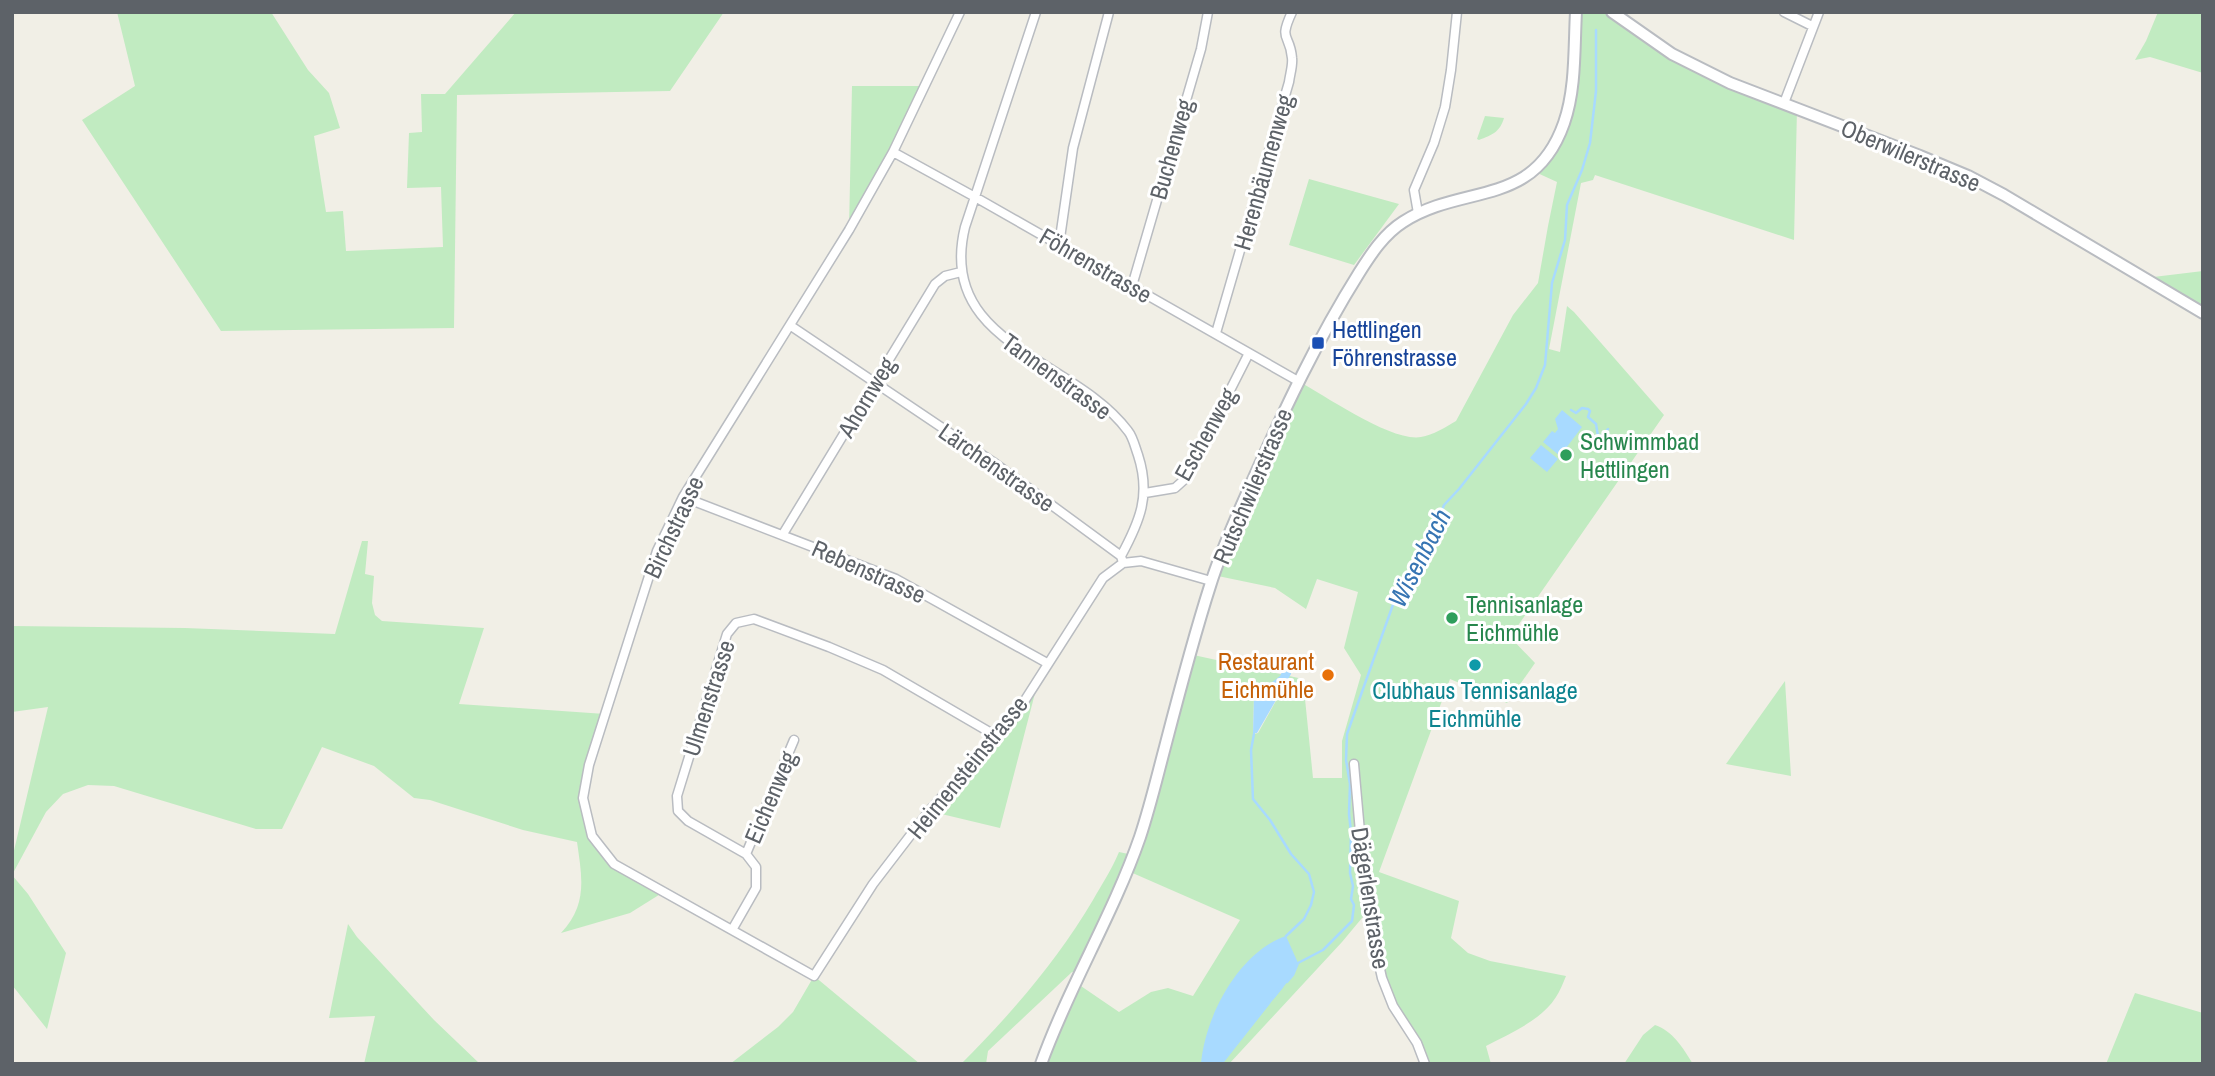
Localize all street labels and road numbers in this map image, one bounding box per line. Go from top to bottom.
street label: Herenbäumenweg [1225,90,1301,254]
street label: Buchenweg [1141,95,1201,203]
street label: Oberwilerstrasse [1836,111,1986,199]
street label: Föhrenstrasse [1034,220,1158,310]
street label: Tannenstrasse [996,325,1118,427]
street label: Ahornweg [829,351,903,444]
street label: Eschenweg [1166,382,1244,486]
street label: Rutschwilerstrasse [1205,403,1299,569]
street label: Lärchenstrasse [933,415,1061,519]
street label: Birchstrasse [635,471,711,583]
street label: Rebenstrasse [807,532,931,610]
street label: Ulmenstrasse [674,636,742,760]
street label: Heimensteinstrasse [899,689,1035,845]
street label: Eichenweg [736,746,804,848]
street label: Dägerlenstrasse [1344,825,1398,971]

